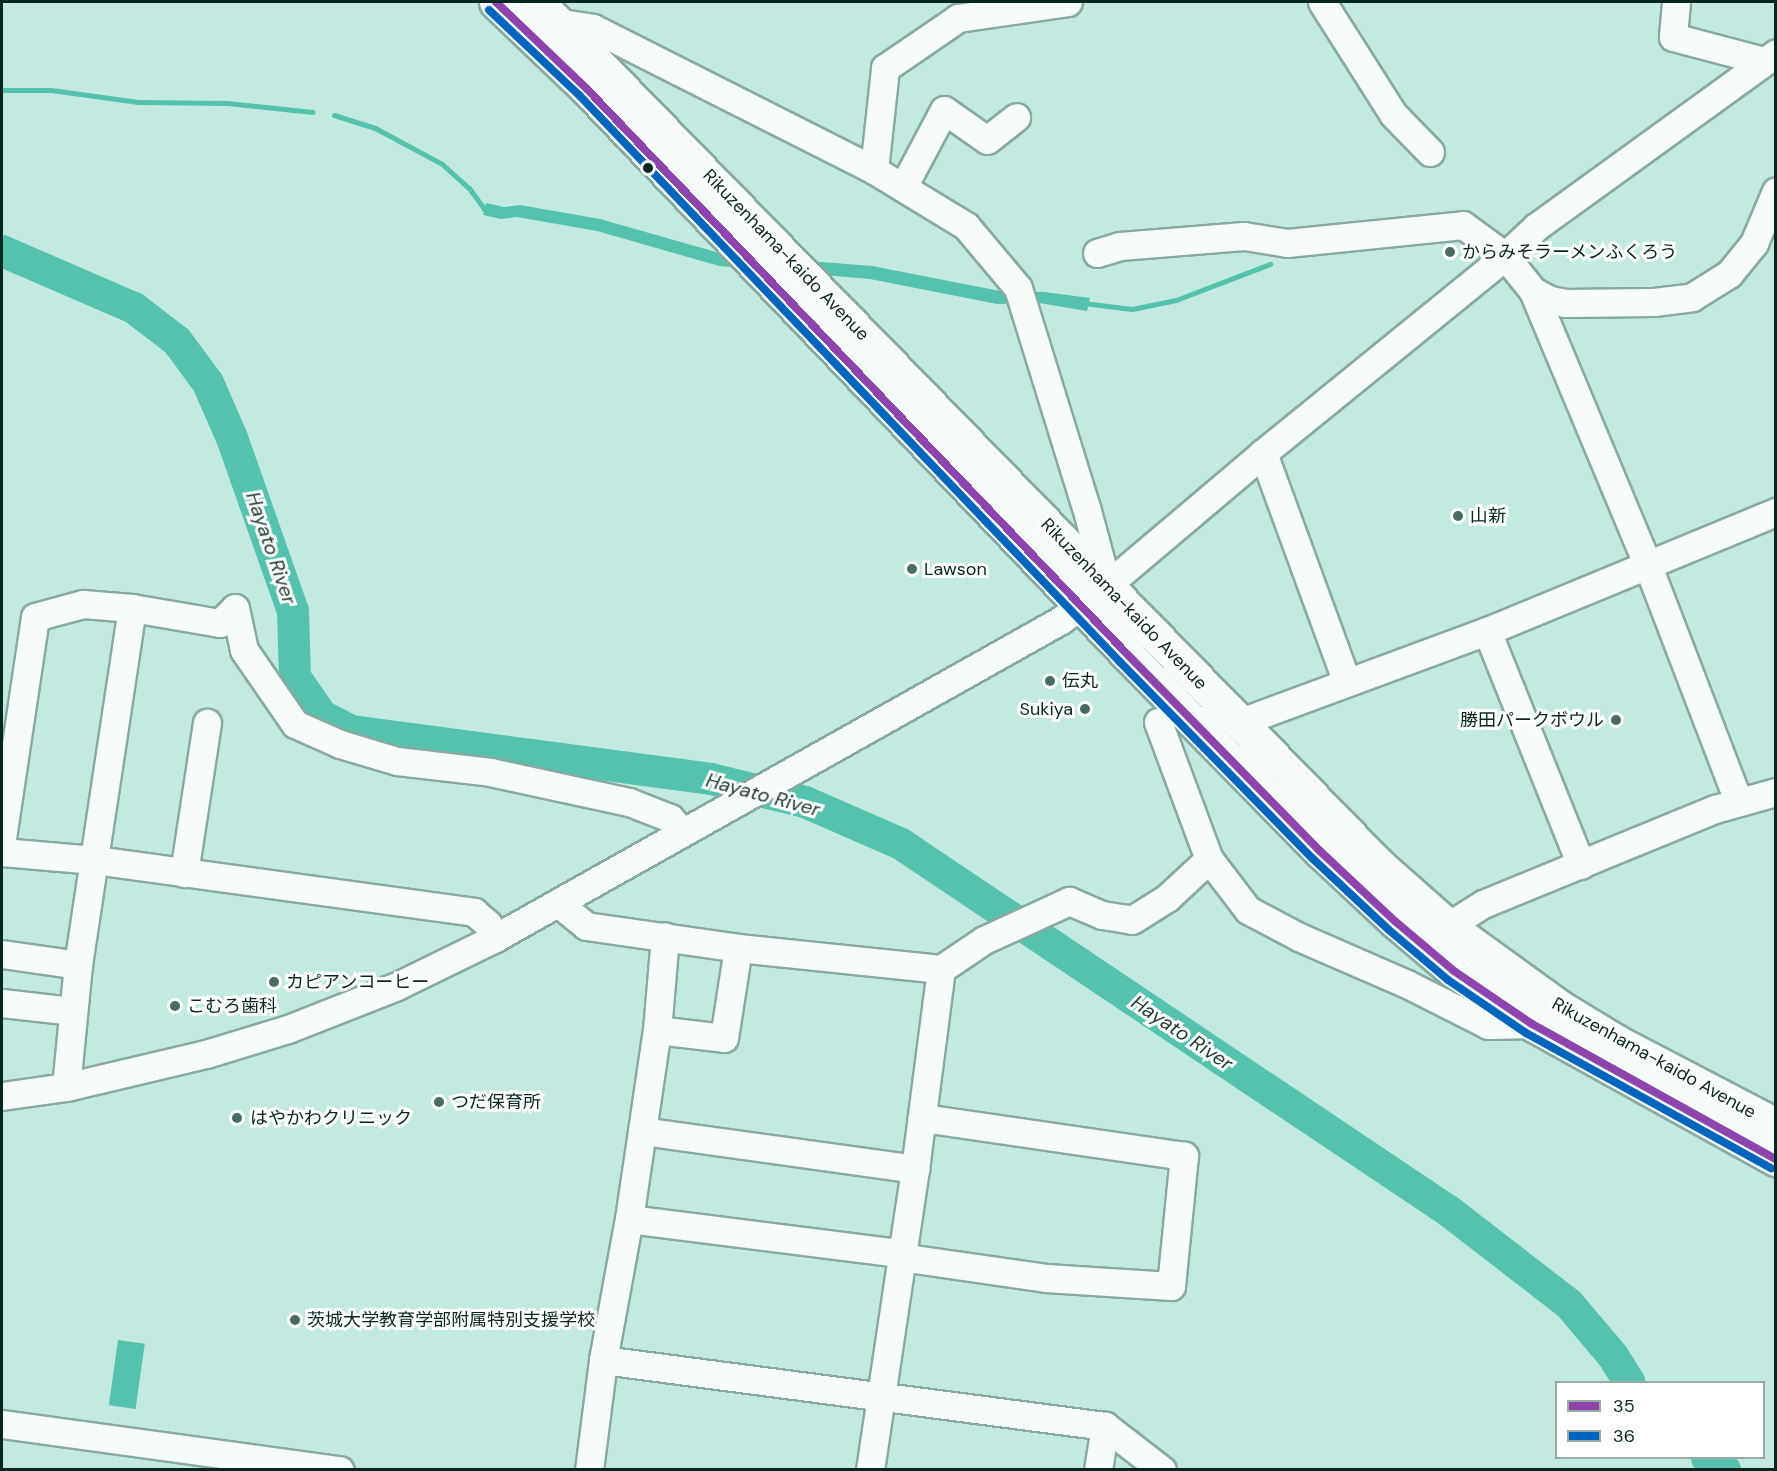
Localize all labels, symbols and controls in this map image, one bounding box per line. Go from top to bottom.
unlabelled marker [642,162,654,174]
street label: Rikuzenhama-kaido Avenue [698,165,874,345]
place label: からみそラーメンふくろう [1462,241,1678,263]
marker: からみそラーメンふくろう [1443,245,1457,259]
water label: Hayato River [241,489,301,607]
place label: 山新 [1470,505,1506,527]
marker: 山新 [1451,509,1465,523]
street label: Rikuzenhama-kaido Avenue [1036,514,1212,694]
place label: Lawson [924,558,987,580]
marker: Lawson [905,562,919,576]
place label: 伝丸 [1062,670,1098,692]
marker: 伝丸 [1043,674,1057,688]
place label: Sukiya [1020,698,1073,720]
marker: Sukiya [1078,702,1092,716]
place label: 勝田パークボウル [1460,709,1604,731]
marker: 勝田パークボウル [1609,713,1623,727]
water label: Hayato River [703,768,823,822]
place label: カピアンコーヒー [286,971,430,993]
marker: カピアンコーヒー [267,975,281,989]
water label: Hayato River [1127,990,1237,1076]
street label: Rikuzenhama-kaido Avenue [1548,993,1760,1123]
place label: こむろ歯科 [187,995,277,1017]
marker: こむろ歯科 [168,999,182,1013]
place label: つだ保育所 [451,1091,541,1113]
marker: つだ保育所 [432,1095,446,1109]
place label: はやかわクリニック [250,1107,412,1129]
marker: はやかわクリニック [228,1109,246,1127]
place label: 茨城大学教育学部附属特別支援学校 [307,1309,595,1331]
marker: 茨城大学教育学部附属特別支援学校 [288,1313,302,1327]
legend [1555,1381,1765,1459]
text: 35 [1613,1394,1635,1418]
text: 36 [1613,1424,1635,1448]

